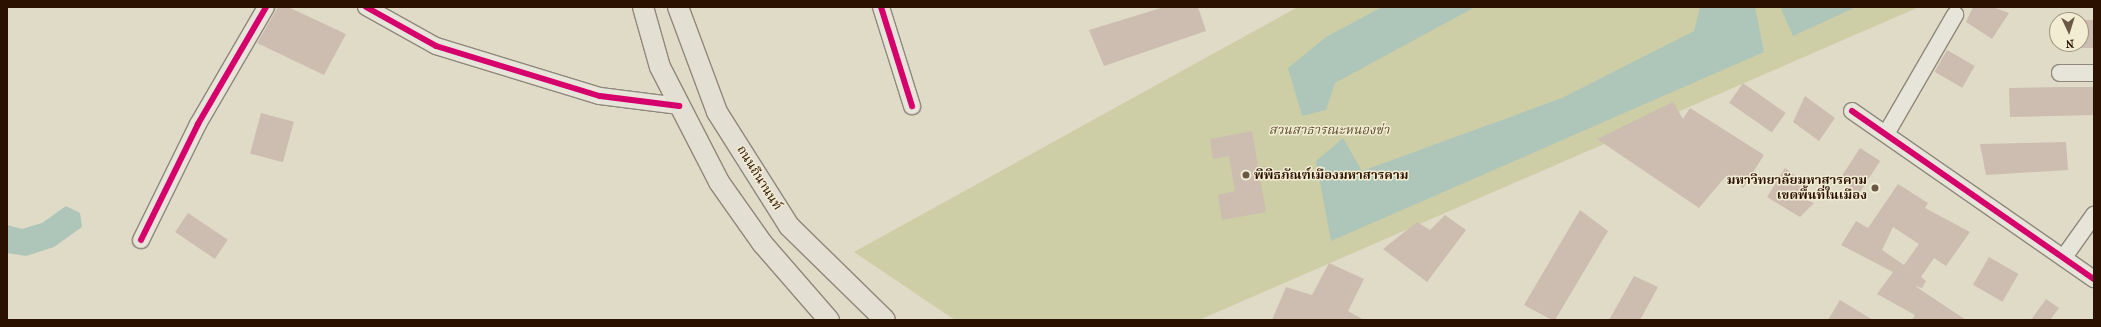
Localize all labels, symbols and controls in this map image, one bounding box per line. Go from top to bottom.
north arrow [2049,12,2089,52]
text: N [2065,37,2074,50]
park label: สวนสาธารณะหนองข่า [1269,122,1389,138]
street label: ถนนถีนานนท์ [733,143,785,213]
place label: พิพิธภัณฑ์เมืองมหาสารคาม [1254,167,1408,183]
marker: พิพิธภัณฑ์เมืองมหาสารคาม [1241,170,1251,180]
place label: มหาวิทยาลัยมหาสารคาม เขตพื้นที่ในเมือง [1727,173,1867,204]
marker: มหาวิทยาลัยมหาสารคาม เขตพื้นที่ในเมือง [1870,183,1880,193]

